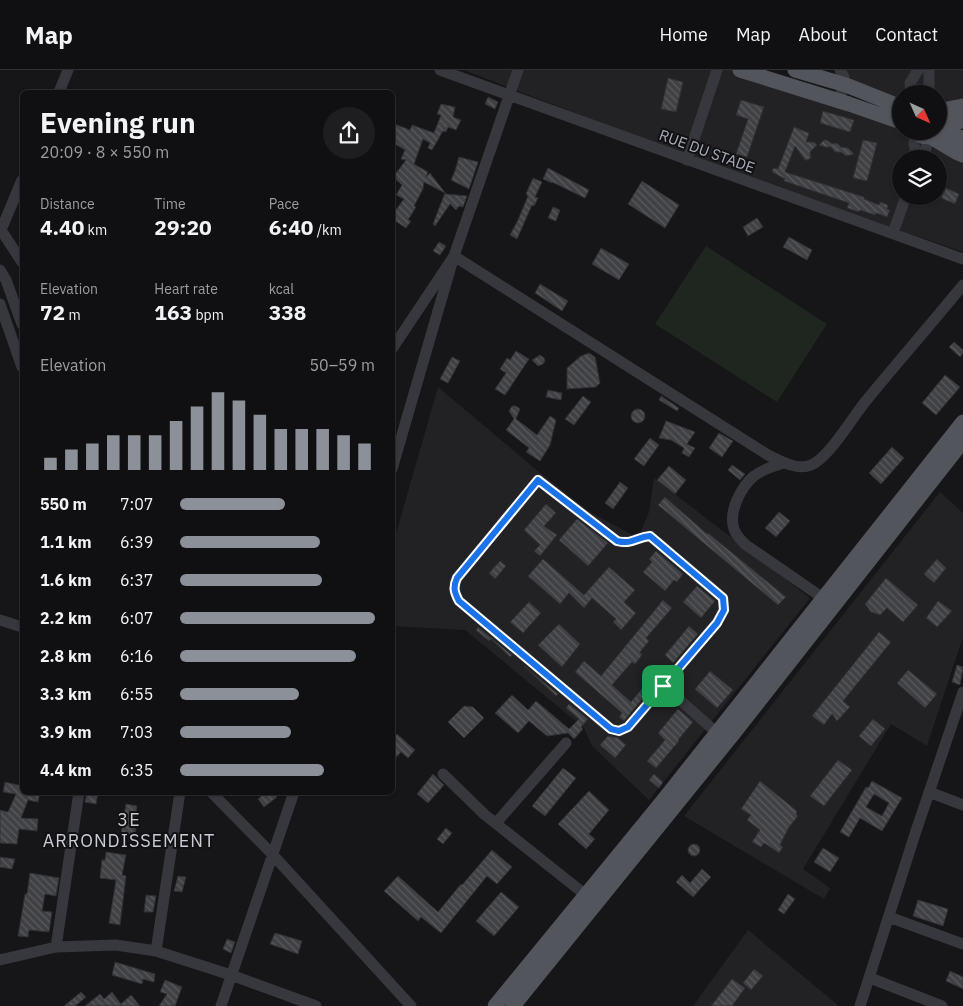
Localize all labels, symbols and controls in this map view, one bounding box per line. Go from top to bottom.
text: Map [25,19,73,51]
text: Home [660,23,708,46]
text: Map [736,23,771,46]
text: About [799,23,847,46]
text: Contact [875,23,938,46]
north arrow [892,85,948,140]
map controls [892,85,947,205]
text: Evening run [40,104,196,141]
button: share [323,107,375,159]
street label: RUE DU STADE [657,125,757,177]
text: 20:09 · 8 × 550 m [40,142,169,162]
button: layers [892,150,947,205]
text: Distance [40,195,95,213]
text: Time [154,195,186,213]
text: Pace [269,195,299,213]
text: 4.40 [40,213,84,241]
text: 29:20 [154,213,212,241]
text: 6:40 [269,213,313,241]
text: km [84,221,107,239]
text: /km [313,221,342,239]
text: Elevation [40,280,98,298]
text: Heart rate [154,280,218,298]
text: kcal [269,280,294,298]
text: 72 [40,298,65,326]
text: 163 [154,298,192,326]
text: 338 [269,298,306,326]
text: m [65,306,81,324]
text: bpm [192,306,224,324]
text: Elevation [40,355,106,375]
text: 50–59 m [309,355,375,375]
text: 550 m [40,494,87,514]
text: 7:07 [120,494,153,514]
text: 1.1 km [40,532,91,552]
text: 6:39 [120,532,153,552]
text: 1.6 km [40,570,91,590]
text: 6:37 [120,570,153,590]
text: 2.2 km [40,608,91,628]
text: 6:07 [120,608,153,628]
text: 2.8 km [40,646,91,666]
text: 6:16 [120,646,153,666]
pin [642,665,684,707]
icon: arrive [649,672,677,700]
text: 3.3 km [40,684,91,704]
text: 6:55 [120,684,153,704]
text: 3.9 km [40,722,91,742]
text: 7:03 [120,722,153,742]
text: 4.4 km [40,760,91,780]
text: 6:35 [120,760,153,780]
district label: 3E ARRONDISSEMENT [43,808,215,852]

